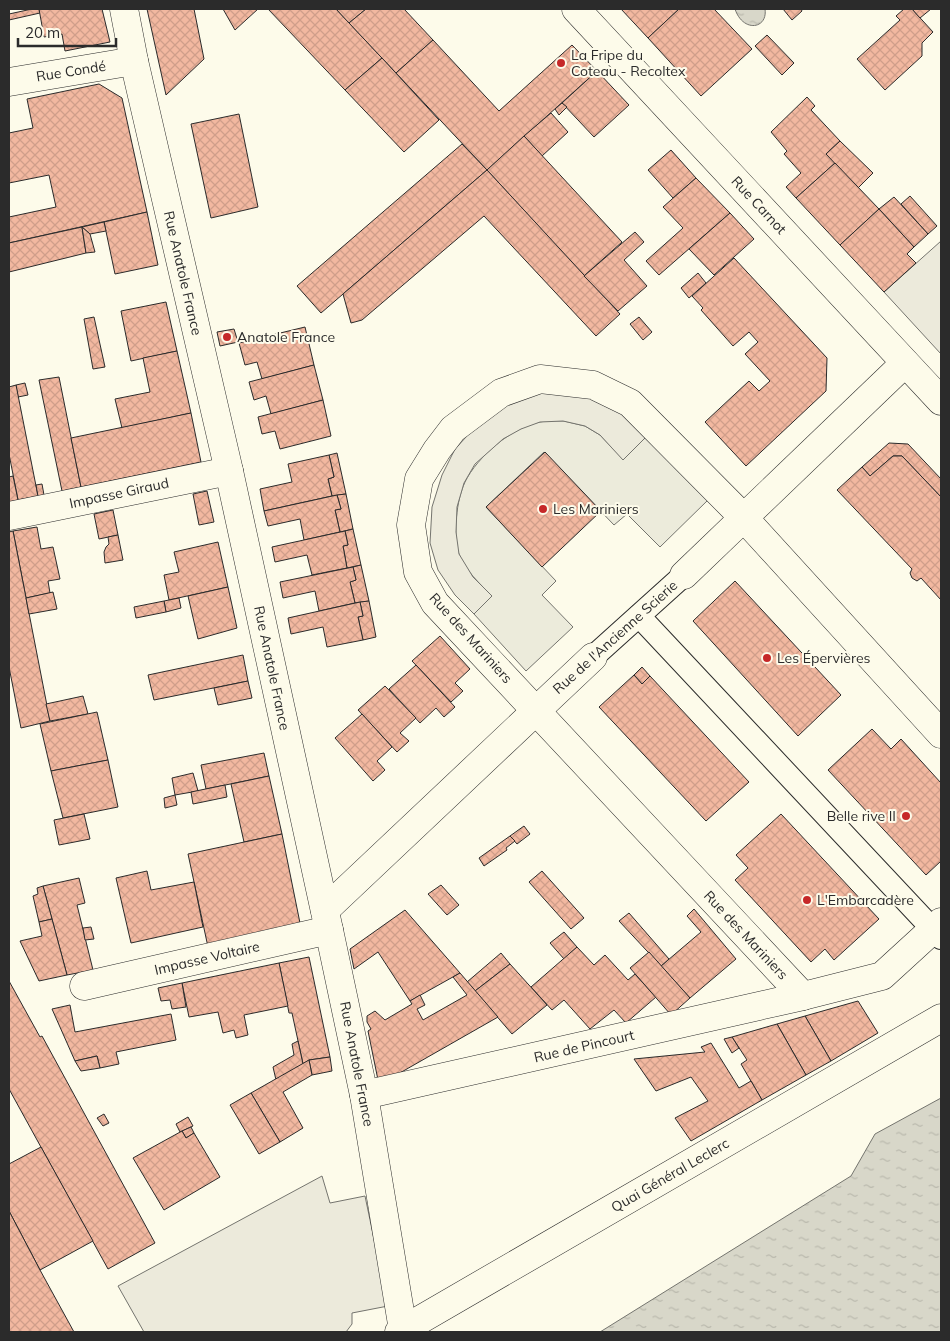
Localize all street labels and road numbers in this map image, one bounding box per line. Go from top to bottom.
street label: Rue Condé [35,57,107,85]
street label: Rue Carnot [728,172,791,238]
street label: Rue Anatole France [160,209,206,337]
street label: Impasse Giraud [68,474,170,512]
street label: Rue de l'Ancienne Scierie [549,576,681,698]
street label: Rue des Mariniers [426,589,516,687]
street label: Rue Anatole France [250,604,294,732]
street label: Rue des Mariniers [700,887,792,983]
street label: Impasse Voltaire [153,937,261,979]
street label: Rue Anatole France [336,1000,378,1128]
street label: Rue de Pincourt [532,1026,636,1066]
street label: Quai Général Leclerc [608,1134,732,1216]

